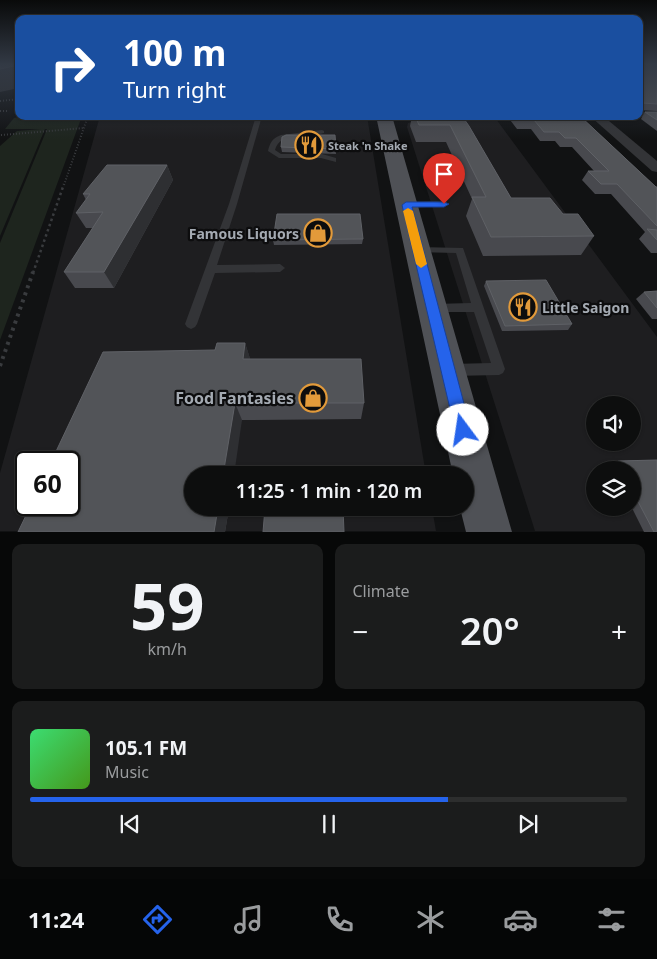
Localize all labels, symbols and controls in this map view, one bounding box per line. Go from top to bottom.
text: 100 m [123,29,226,76]
icon: right [40,35,105,100]
text: Turn right [123,74,226,104]
restaurant icon: Steak 'n Shake [294,130,324,160]
place label: Steak 'n Shake [328,138,408,153]
pin [423,153,465,204]
icon: arrive [430,160,458,188]
shop icon: Famous Liquors [303,218,333,248]
place label: Famous Liquors [189,224,299,243]
restaurant icon: Little Saigon [508,292,538,322]
place label: Little Saigon [542,298,629,317]
shop icon: Food Fantasies [298,383,328,413]
place label: Food Fantasies [175,387,294,409]
map controls [586,396,641,516]
button: sound [586,396,641,451]
position arrow [436,403,488,455]
speed limit sign: 60 [15,451,80,516]
button: layers [586,461,641,516]
text: 11:25 · 1 min · 120 m [236,478,422,504]
text: 59 [130,561,204,649]
text: Climate [353,580,410,602]
text: 20° [460,604,520,656]
text: − [353,612,369,650]
text: + [611,612,627,650]
text: km/h [148,638,187,660]
text: 105.1 FM [105,735,187,761]
text: Music [105,761,149,783]
icon: previous [116,810,144,838]
icon: pause [315,810,343,838]
icon: next [514,810,542,838]
icon: directions [140,902,175,937]
icon: music [231,902,266,937]
icon: phone [322,902,357,937]
icon: climate [413,902,448,937]
icon: car [503,902,538,937]
icon: filters [594,902,629,937]
text: 11:24 [28,904,84,934]

